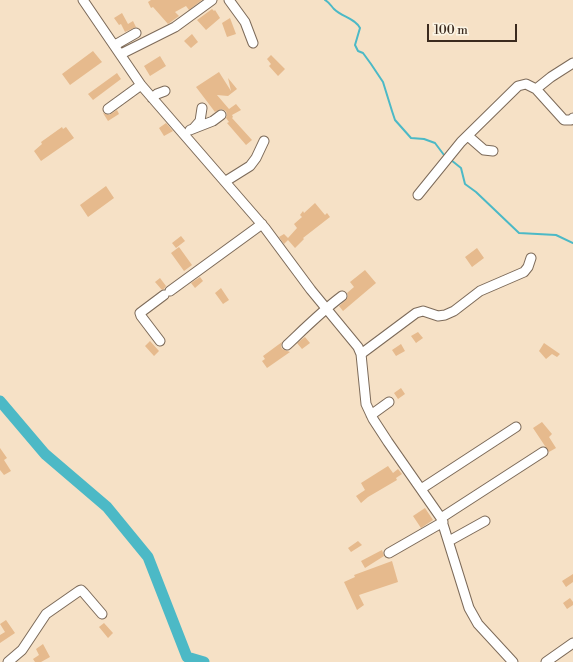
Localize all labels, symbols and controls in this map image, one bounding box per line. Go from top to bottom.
scale bar [429,16,519,42]
text: 100 m [434,23,468,38]

